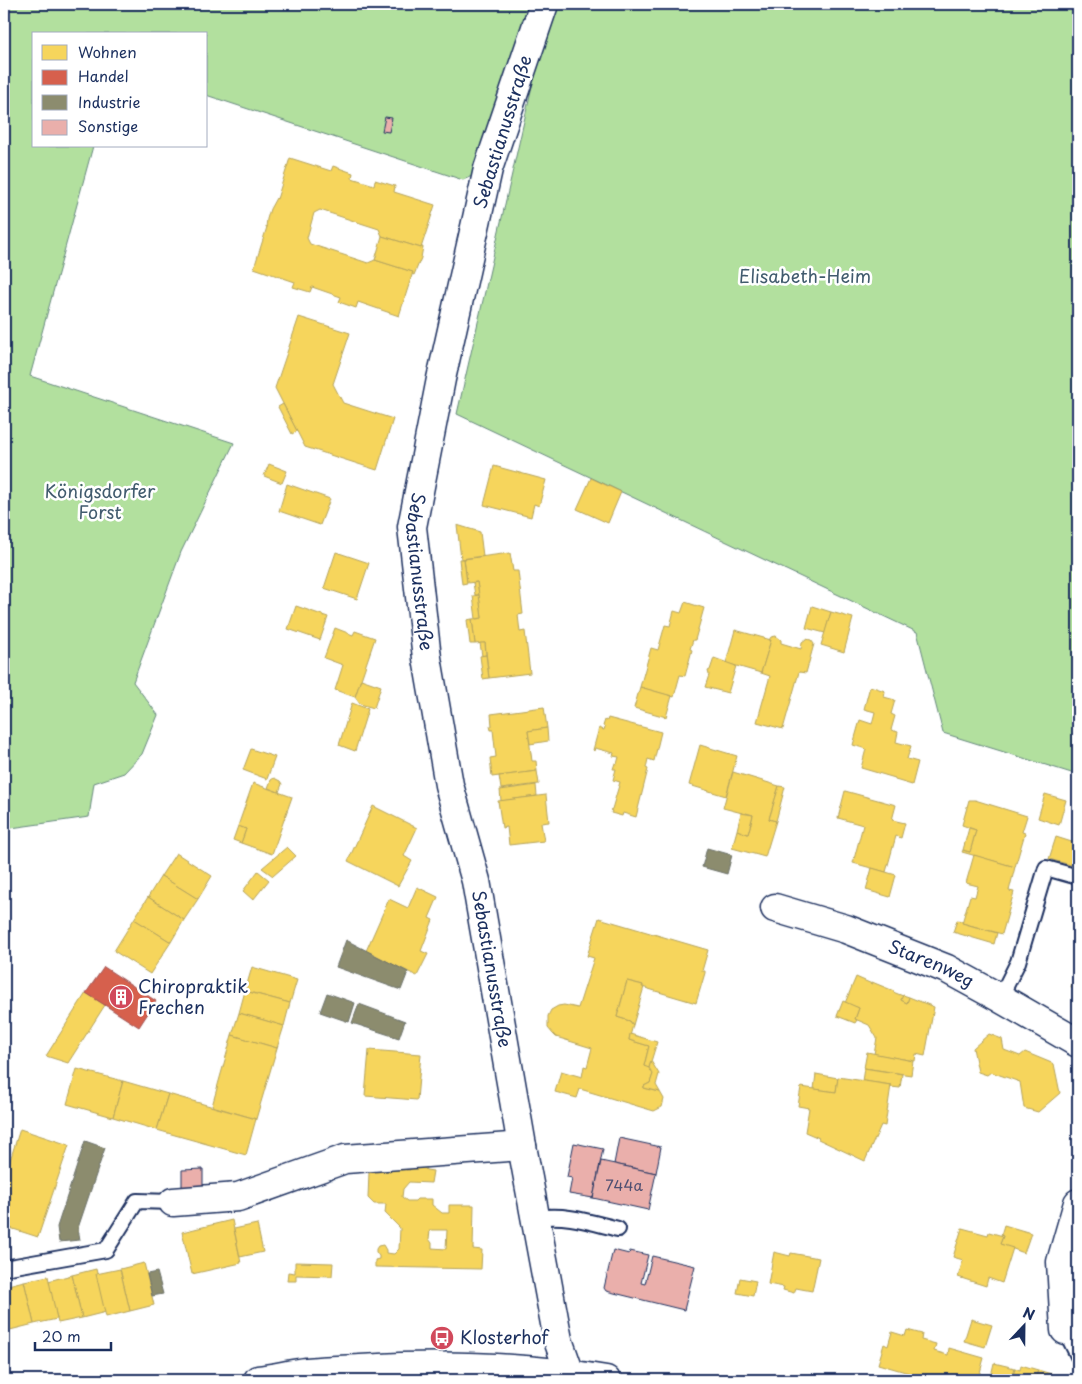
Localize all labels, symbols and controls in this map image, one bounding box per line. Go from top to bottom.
legend [32,32,208,148]
text: Wohnen [78,40,137,63]
street label: Sebastianusstraße [465,51,538,212]
text: Handel [78,64,129,87]
text: Industrie [78,90,140,113]
text: Sonstige [78,114,138,137]
park label: Elisabeth-Heim [739,262,871,289]
park label: Königsdorfer Forst [45,477,156,525]
street label: Sebastianusstraße [400,490,441,652]
street label: Sebastianusstraße [466,888,520,1050]
street label: Starenweg [885,932,980,993]
place label: Chiropraktik Frechen [138,972,248,1020]
building icon: Chiropraktik Frechen [108,984,134,1010]
house number: 744a [605,1173,643,1196]
north arrow [1000,1302,1050,1352]
text: N [1020,1302,1038,1325]
scale bar [35,1319,111,1351]
place label: Klosterhof [460,1323,551,1350]
text: 20 m [42,1324,81,1347]
bus stop icon: Klosterhof [429,1325,455,1351]

